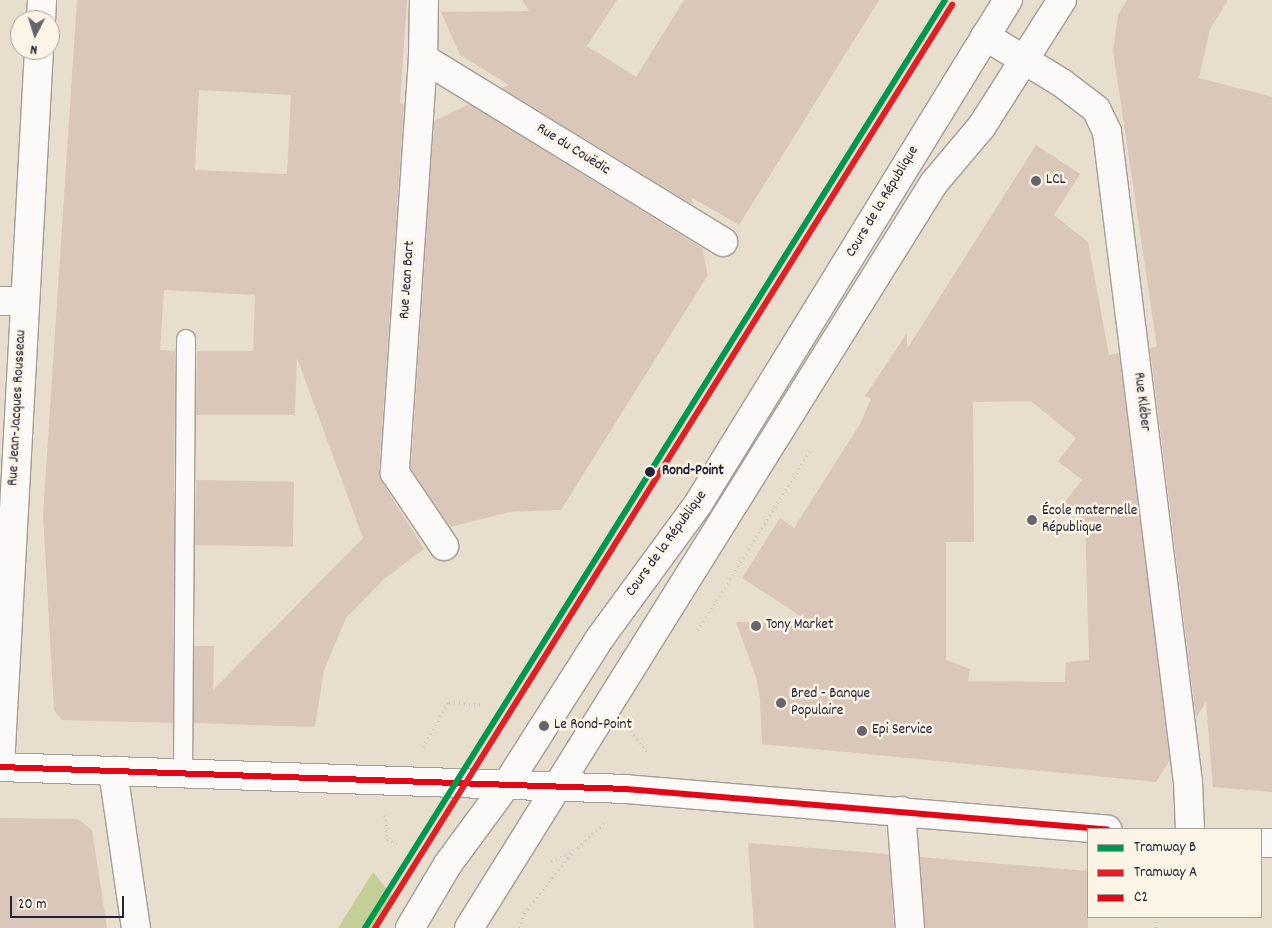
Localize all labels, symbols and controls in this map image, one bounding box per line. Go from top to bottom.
north arrow [10,10,60,60]
text: N [29,39,38,59]
street label: Rue du Couëdic [533,120,613,180]
street label: Cours de la République [843,143,923,261]
place label: LCL [1046,172,1066,190]
marker: LCL [1030,175,1042,187]
street label: Rue Jean Bart [396,240,420,320]
street label: Rue Jean-Jacques Rousseau [5,330,31,486]
street label: Rue Kléber [1128,371,1154,433]
marker: Rond-Point [641,463,659,481]
place label: Rond-Point [662,463,724,481]
street label: Cours de la République [622,487,712,601]
place label: École maternelle République [1042,502,1137,537]
marker: École maternelle République [1026,514,1038,526]
place label: Tony Market [766,617,833,635]
marker: Tony Market [750,620,762,632]
place label: Bred - Banque Populaire [791,685,870,720]
marker: Bred - Banque Populaire [775,697,787,709]
place label: Le Rond-Point [554,717,632,735]
marker: Le Rond-Point [538,720,550,732]
place label: Epi Service [872,722,932,740]
marker: Epi Service [856,725,868,737]
legend [1087,828,1262,918]
text: Tramway B [1134,837,1196,859]
text: Tramway A [1134,862,1197,884]
scale bar [12,886,126,918]
text: C2 [1134,887,1148,909]
text: 20 m [18,894,46,916]

